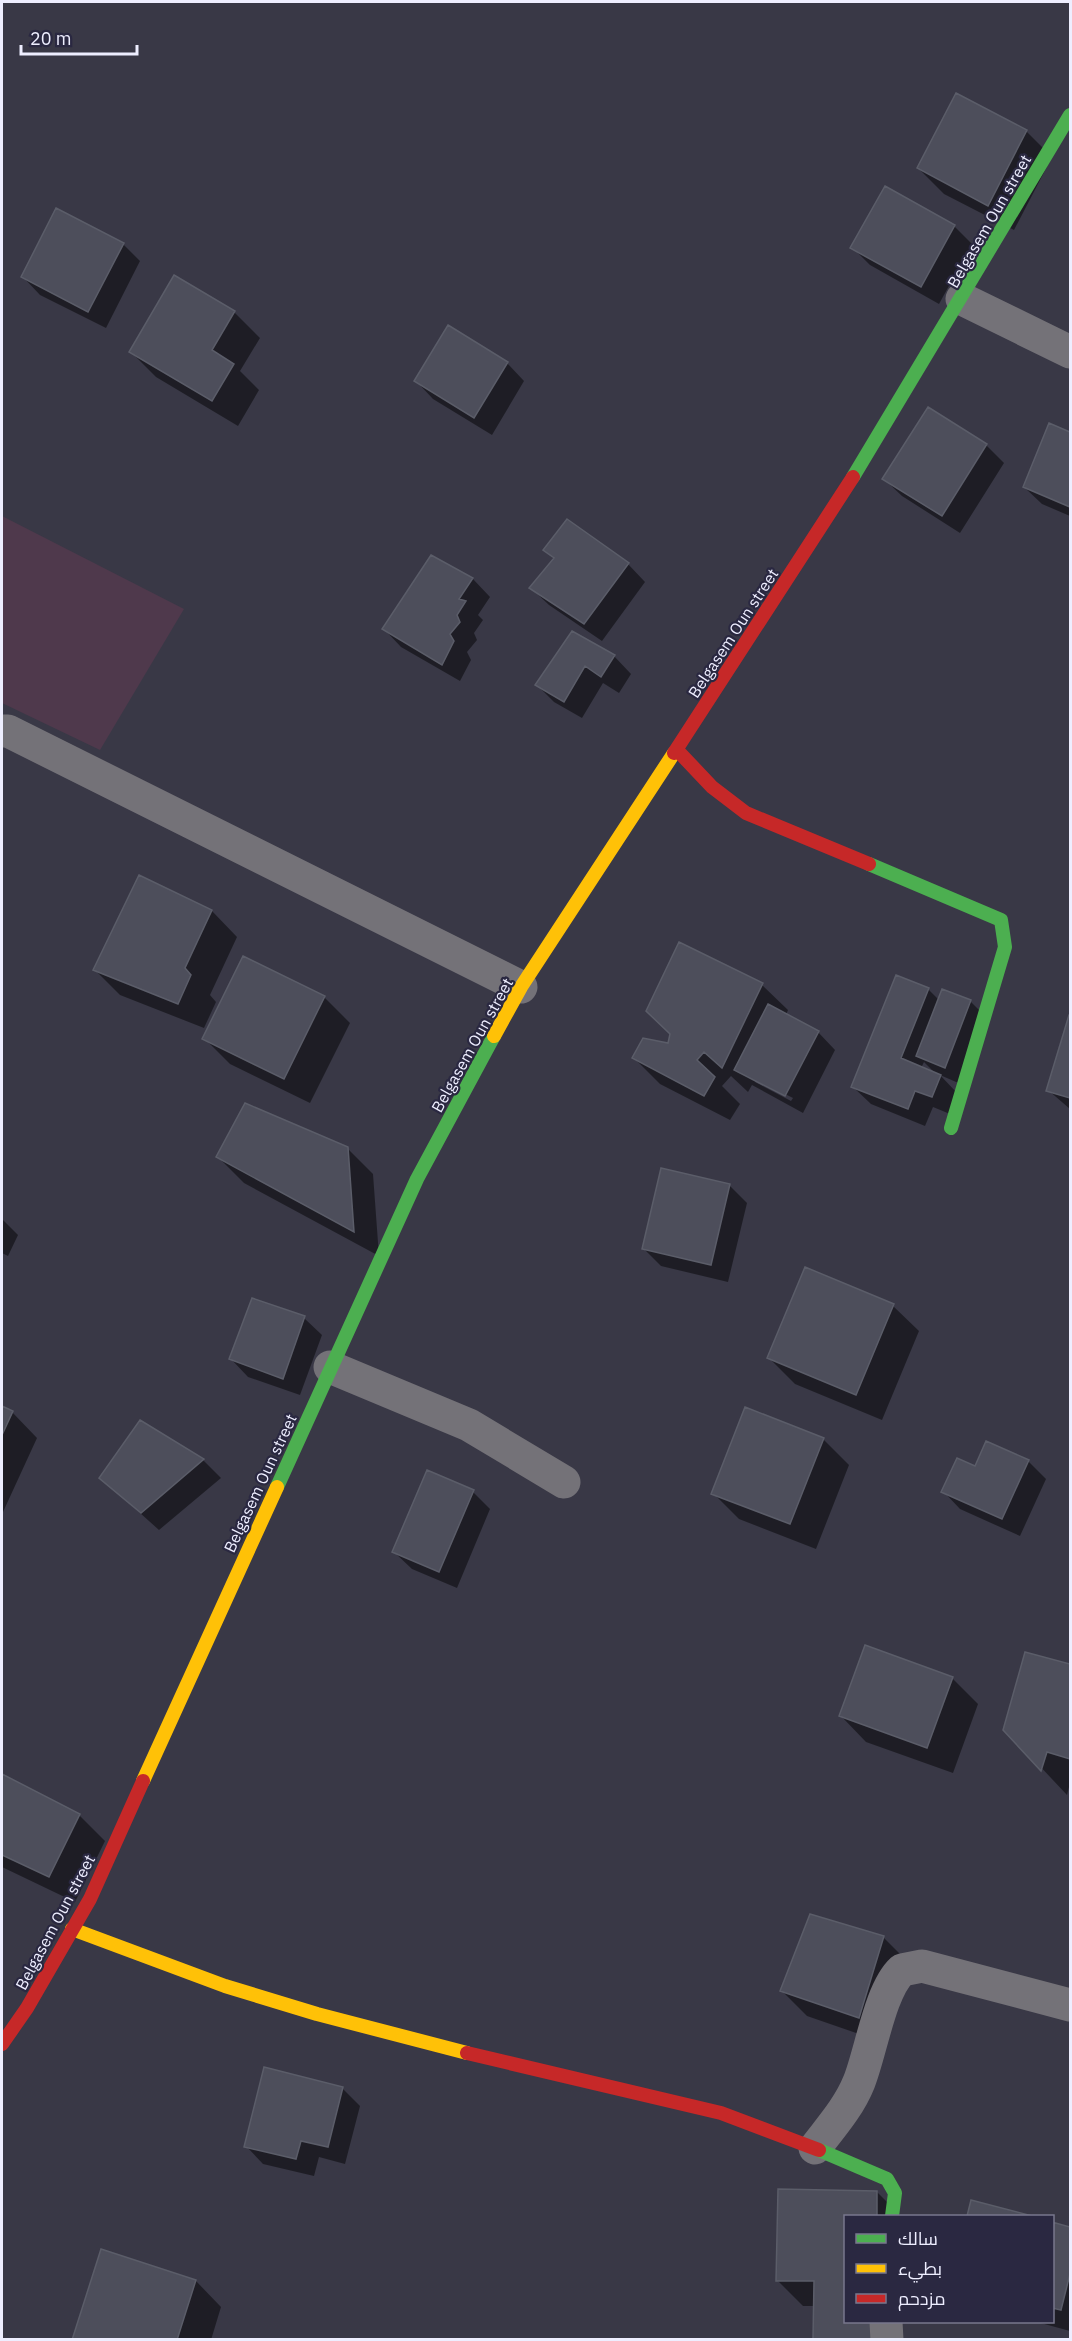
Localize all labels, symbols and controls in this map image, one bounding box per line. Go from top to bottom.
scale bar [21,18,136,56]
text: 20 m [30,27,72,50]
street label: Belgasem Oun street [943,151,1035,291]
street label: Belgasem Oun street [684,564,782,702]
street label: Belgasem Oun street [427,974,517,1116]
street label: Belgasem Oun street [219,1411,301,1555]
street label: Belgasem Oun street [11,1851,99,1993]
legend [844,2215,1054,2323]
text: سالك [898,2227,938,2250]
text: بطيء [898,2257,942,2283]
text: مزدحم [898,2287,946,2311]

